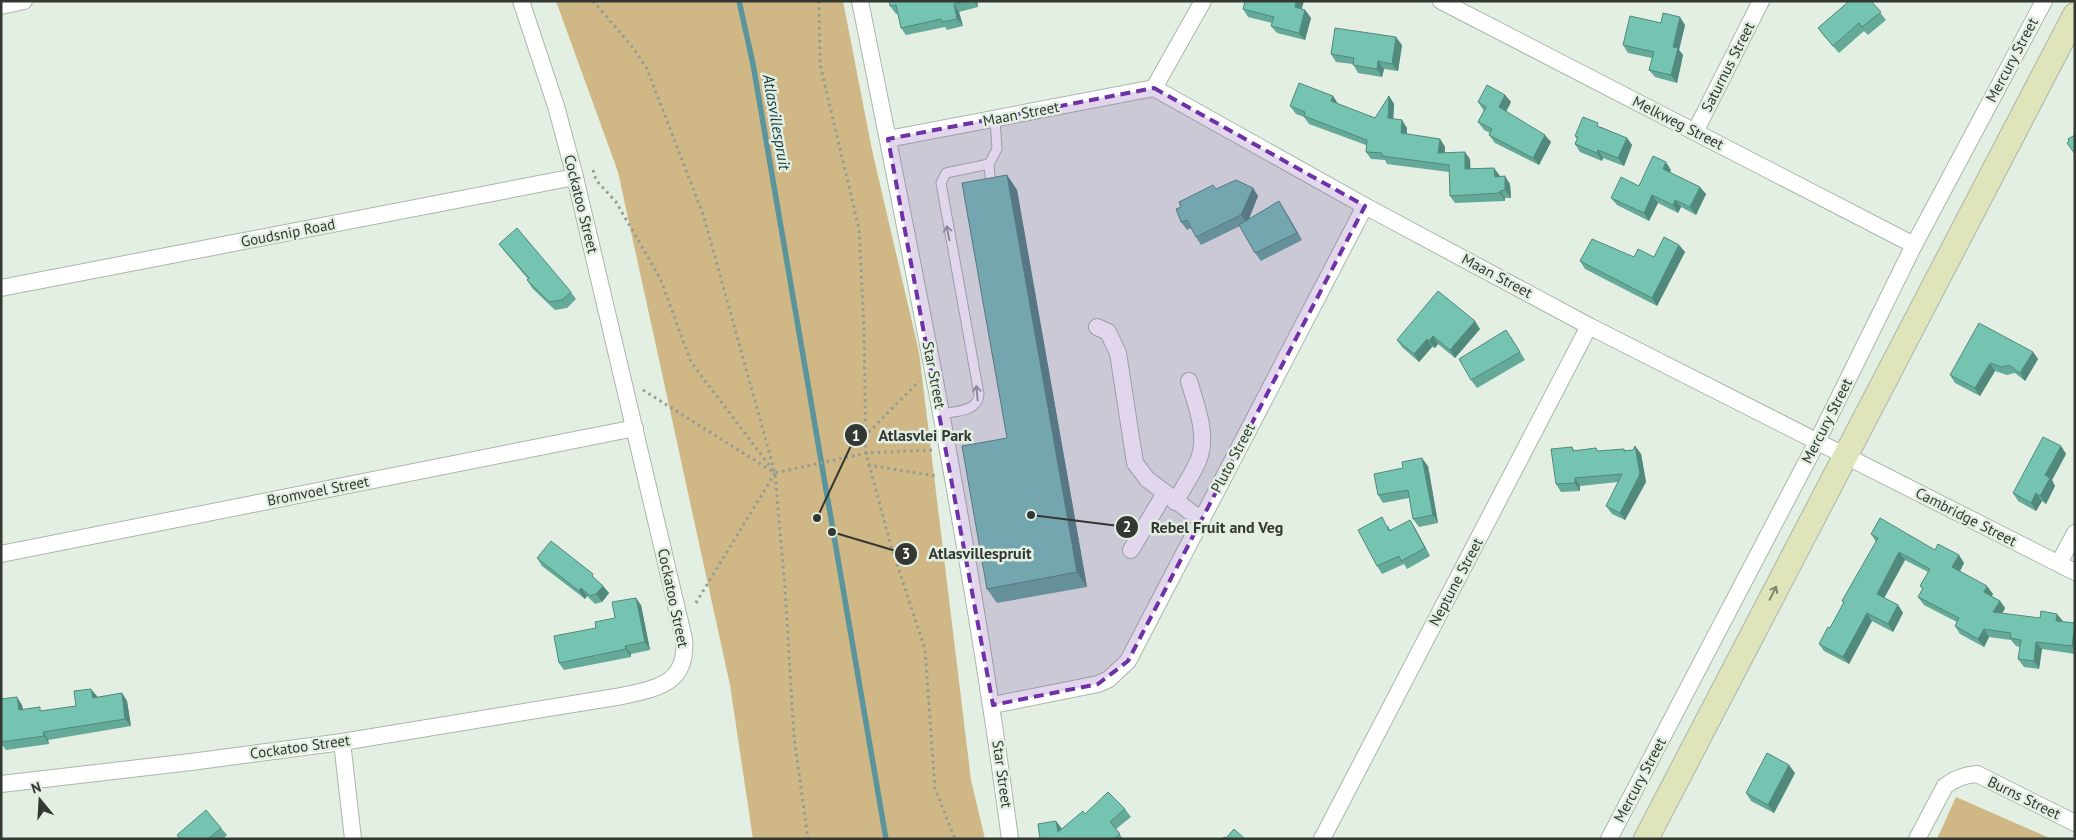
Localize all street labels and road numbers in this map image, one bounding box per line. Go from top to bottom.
street label: Mercury Street [1981,14,2042,105]
street label: Saturnus Street [1697,19,1758,115]
street label: Melkweg Street [1629,91,1727,154]
street label: Maan Street [981,97,1061,130]
street label: Cockatoo Street [560,153,603,255]
street label: Goudsnip Road [239,214,337,251]
street label: Maan Street [1459,249,1536,302]
street label: Star Street [919,340,950,410]
street label: Mercury Street [1797,375,1856,467]
street label: Pluto Street [1206,420,1259,496]
street label: Bromvoel Street [265,471,371,510]
street label: Cambridge Street [1912,483,2020,550]
street label: Neptune Street [1424,534,1487,629]
street label: Cockatoo Street [654,547,693,649]
street label: Cockatoo Street [249,730,351,763]
street label: Mercury Street [1609,734,1670,825]
street label: Star Street [988,739,1017,809]
street label: Burns Street [1985,772,2064,823]

